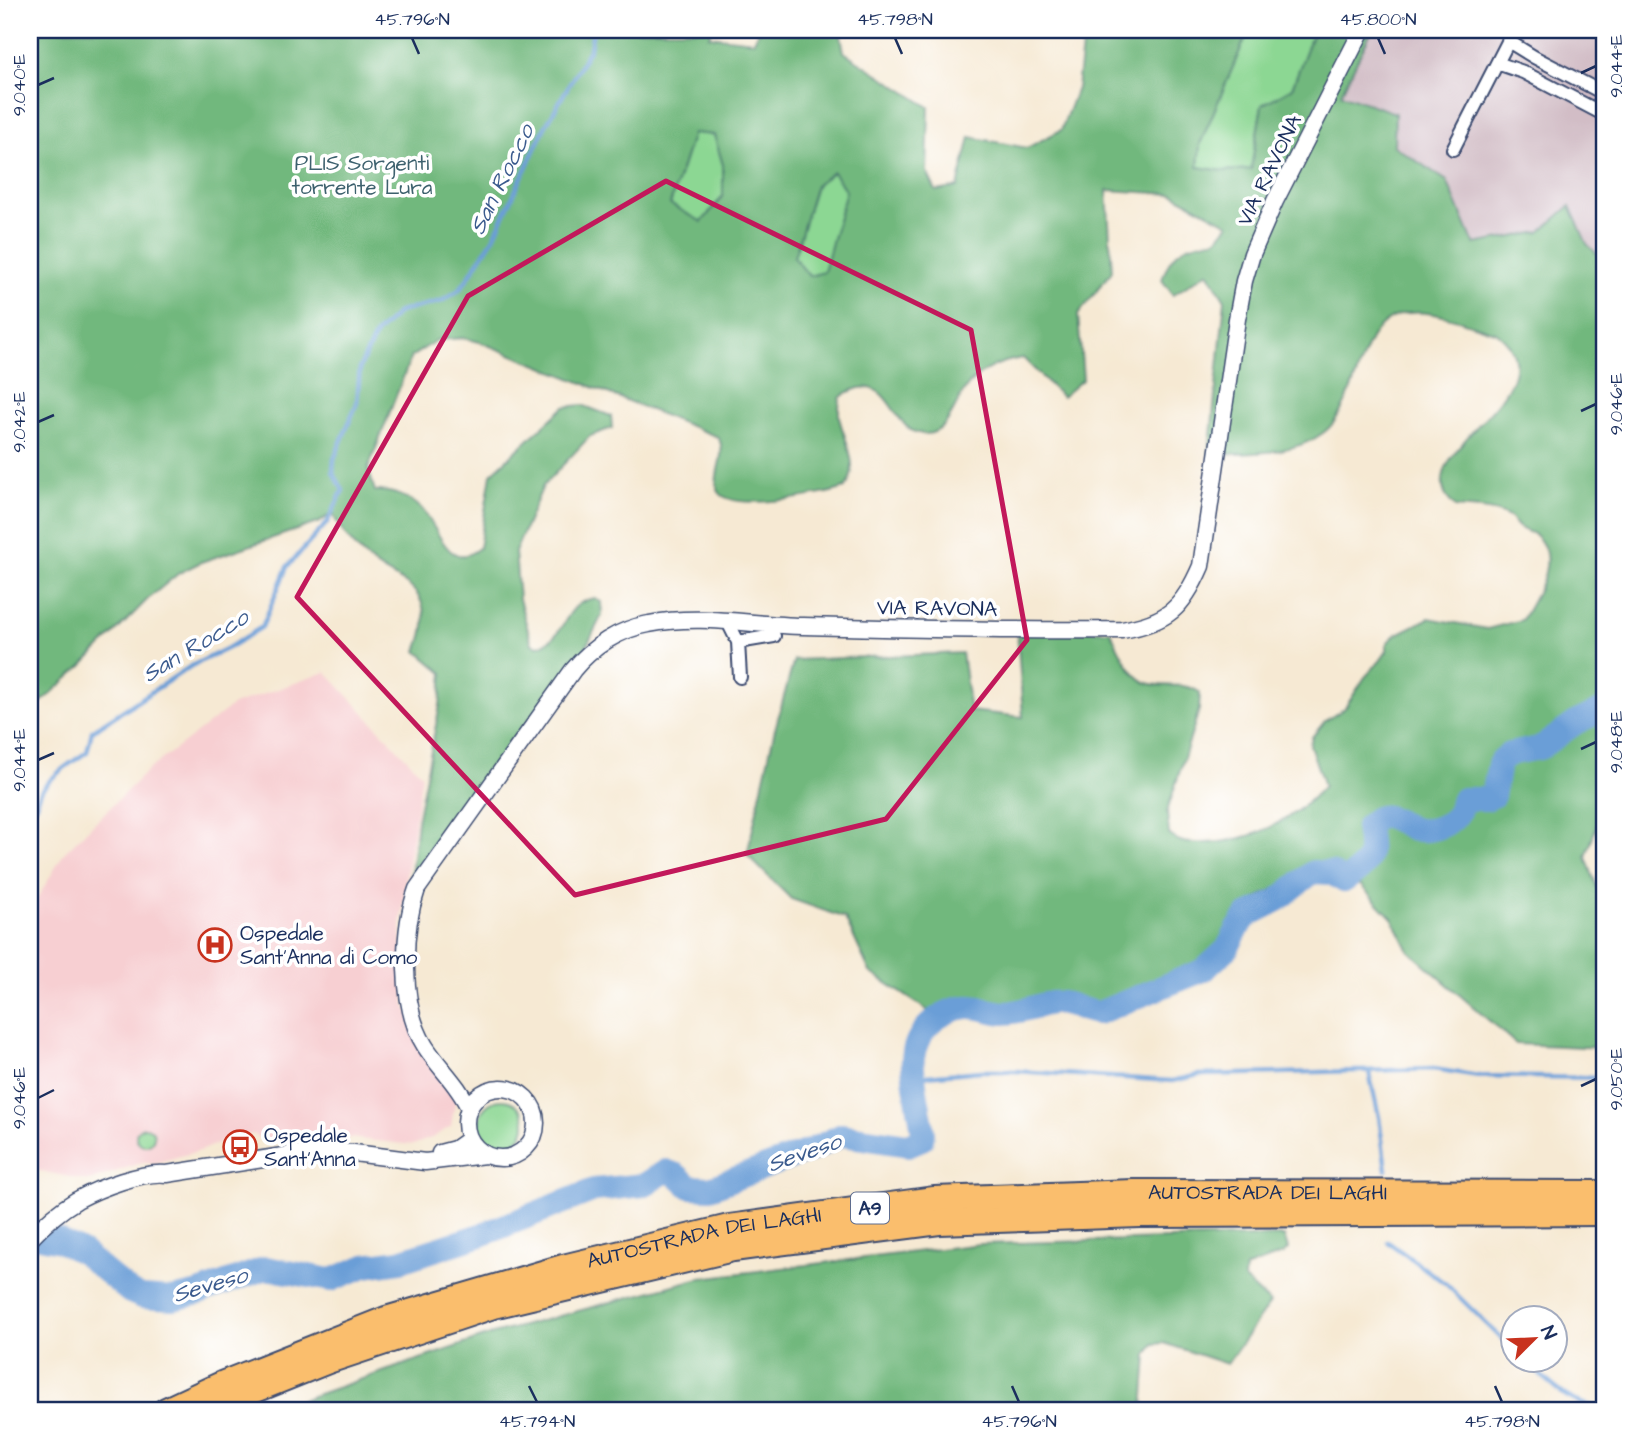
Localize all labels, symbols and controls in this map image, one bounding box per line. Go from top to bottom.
text: 45.796°N [374,7,450,32]
text: 45.798°N [857,7,933,32]
text: 45.800°N [1339,7,1417,32]
text: 9.044°E [1604,34,1629,98]
text: 9.040°E [7,53,32,116]
street label: VIA RAVONA [1230,109,1309,231]
water label: San Rocco [462,117,543,240]
park label: PLIS Sorgenti torrente Lura [291,149,433,202]
text: 9.046°E [1604,373,1629,435]
text: 9.042°E [7,391,32,453]
street label: VIA RAVONA [877,593,998,624]
water label: San Rocco [136,601,256,690]
text: 9.048°E [1604,710,1629,773]
text: 9.044°E [7,728,32,792]
place label: Ospedale Sant'Anna di Como [240,919,417,972]
hospital icon: Ospedale Sant'Anna di Como [196,926,234,964]
text: 9.050°E [1604,1047,1629,1110]
text: 9.046°E [7,1067,32,1129]
place label: Ospedale Sant'Anna [264,1121,356,1174]
water label: Seveso [763,1125,847,1180]
bus stop icon: Ospedale Sant'Anna [221,1128,259,1166]
street label: AUTOSTRADA DEI LAGHI [1148,1178,1387,1208]
road number: A9 [851,1192,889,1224]
street label: AUTOSTRADA DEI LAGHI [584,1201,823,1276]
water label: Seveso [169,1259,253,1311]
north arrow [1498,1304,1568,1374]
text: N [1533,1322,1563,1344]
text: 45.794°N [499,1409,575,1434]
text: 45.796°N [981,1409,1057,1434]
text: 45.798°N [1464,1409,1540,1434]

